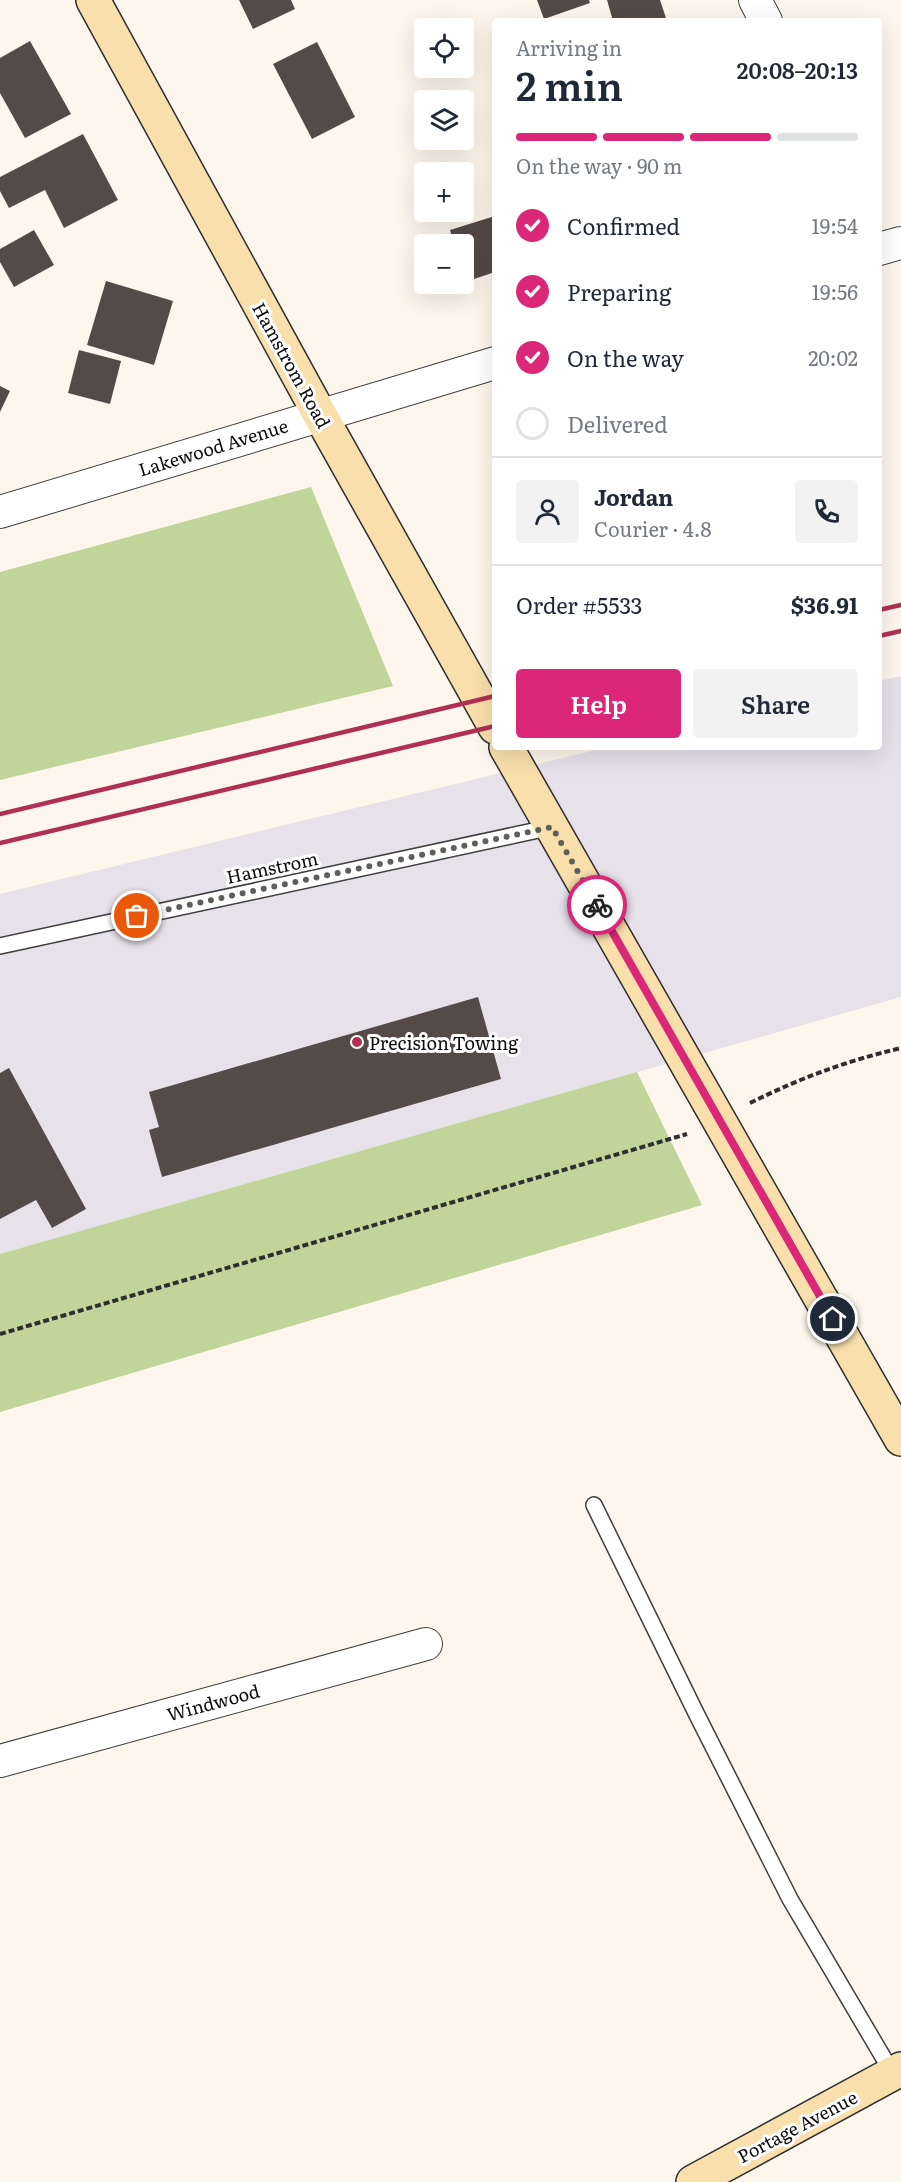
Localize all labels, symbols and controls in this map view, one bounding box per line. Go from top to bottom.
map controls [414,18,474,294]
button: locate [414,18,474,78]
text: Arriving in [516,32,622,62]
text: 20:08–20:13 [737,53,858,86]
text: 2 min [516,55,623,113]
button: layers [414,90,474,150]
text: On the way · 90 m [516,150,682,180]
button: + [414,162,474,222]
icon: check [516,209,549,242]
text: Confirmed [567,209,680,242]
text: 19:54 [812,210,858,240]
button: − [414,234,474,294]
icon: check [516,275,549,308]
text: Preparing [567,275,671,308]
text: 19:56 [812,276,858,306]
street label: Hamstrom Road [246,297,338,433]
icon: check [516,341,549,374]
text: On the way [567,341,684,374]
text: 20:02 [808,342,858,372]
text: Delivered [567,407,668,440]
street label: Lakewood Avenue [135,411,291,483]
button: person [516,480,579,543]
text: Jordan [594,480,673,513]
button: phone [795,480,858,543]
text: Courier · 4.8 [594,513,711,543]
text: Order #5533 [516,588,643,621]
text: $36.91 [791,588,858,621]
button: Help [516,669,681,738]
button: Share [693,669,858,738]
street label: Hamstrom [224,844,320,890]
courier [567,875,627,935]
icon: bike [581,889,614,922]
pin [111,890,162,941]
icon: bag [120,899,153,932]
place label: Precision Towing [369,1029,519,1056]
marker: Precision Towing [350,1035,364,1049]
pin [807,1293,858,1344]
icon: home [816,1302,849,1335]
street label: Windwood [164,1677,262,1727]
street label: Portage Avenue [732,2083,862,2169]

